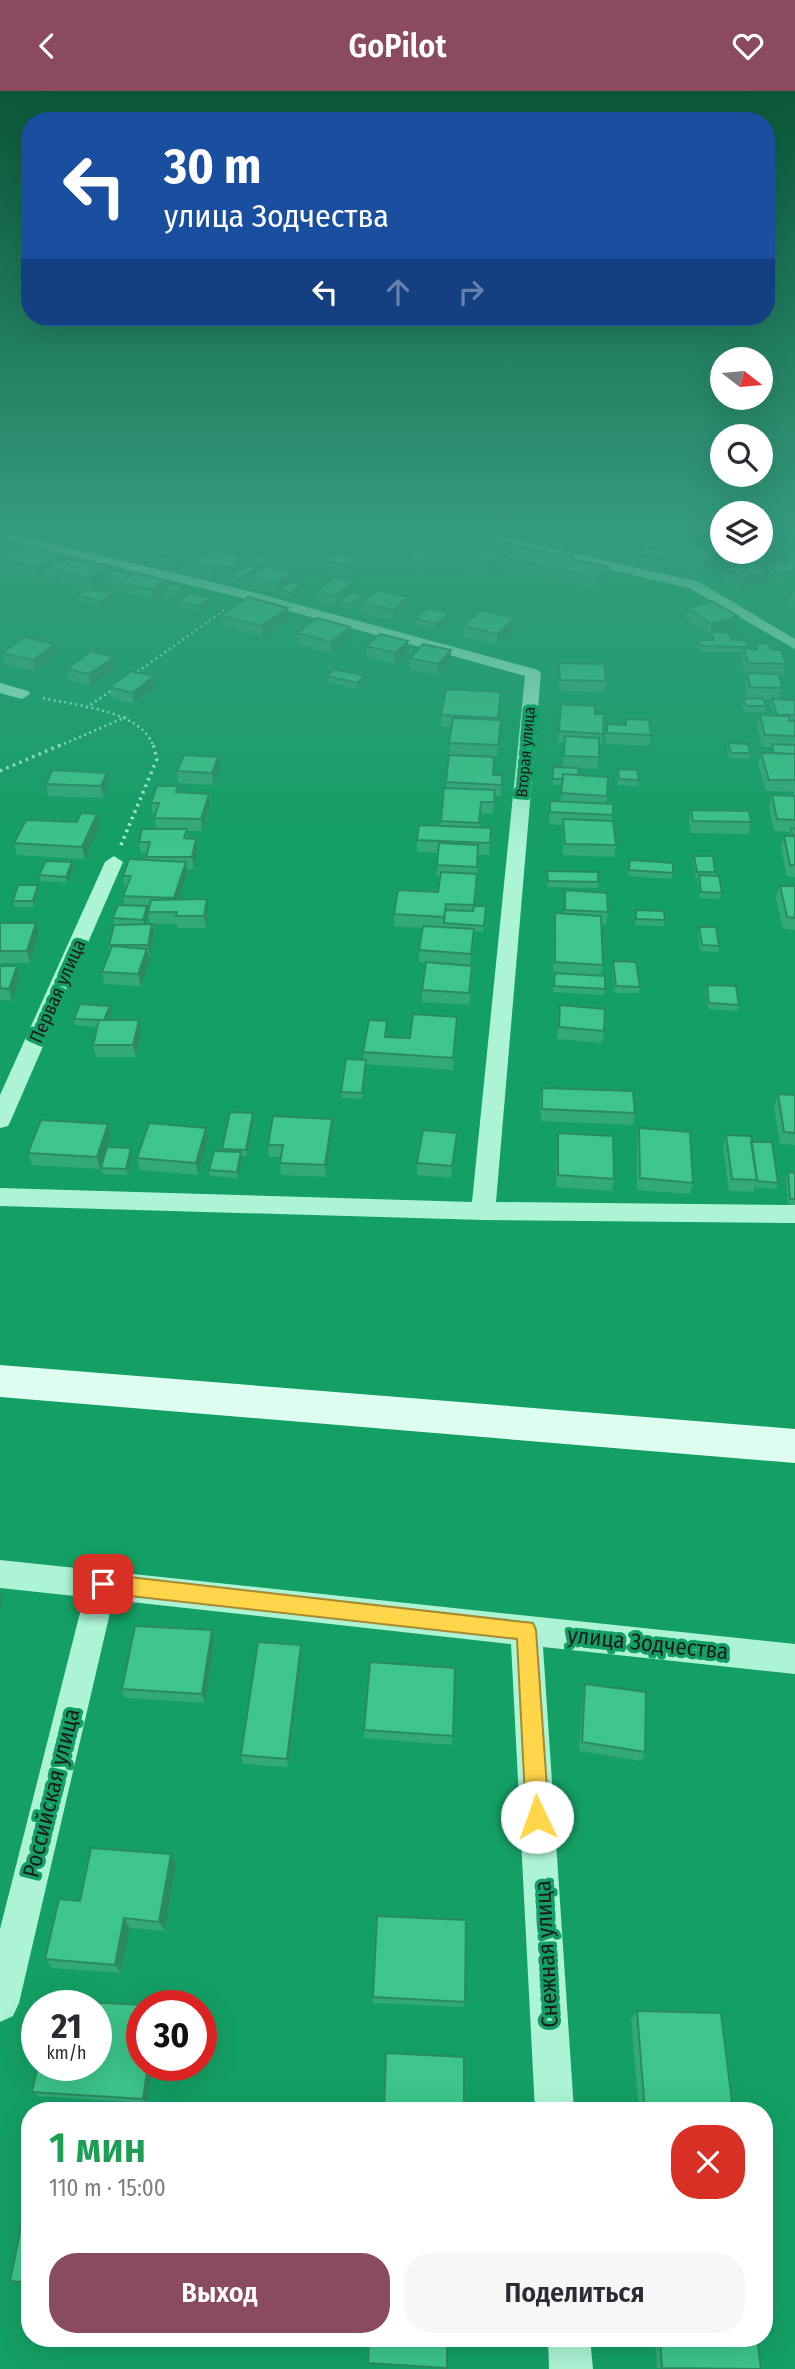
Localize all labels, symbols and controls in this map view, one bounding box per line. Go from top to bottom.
icon: back [28,27,66,65]
text: GoPilot [349,27,446,65]
icon: heart [729,27,767,65]
text: 30 m [164,137,262,196]
icon: left [49,140,140,231]
text: улица Зодчества [164,197,389,235]
icon: left [306,273,344,311]
icon: ahead [379,273,417,311]
icon: right [452,273,490,311]
north arrow [710,347,774,409]
map controls [710,347,773,564]
button: search [710,424,773,487]
button: layers [710,501,773,564]
street label: Вторая улица [512,706,539,798]
street label: Первая улица [24,936,91,1047]
pin [73,1554,133,1614]
icon: arrive [84,1565,122,1603]
street label: улица Зодчества [566,1621,730,1665]
street label: Российская улица [16,1706,86,1880]
position arrow [500,1780,574,1854]
street label: Снежная улица [528,1880,564,2028]
speed limit sign: 30 [126,1990,217,2081]
text: 21 [51,2005,82,2047]
text: km/h [46,2042,87,2064]
text: 1 мин [49,2123,146,2173]
button: close [671,2125,745,2199]
text: 110 m · 15:00 [49,2174,166,2202]
button: Выход [49,2253,390,2333]
button: Поделиться [404,2253,745,2333]

